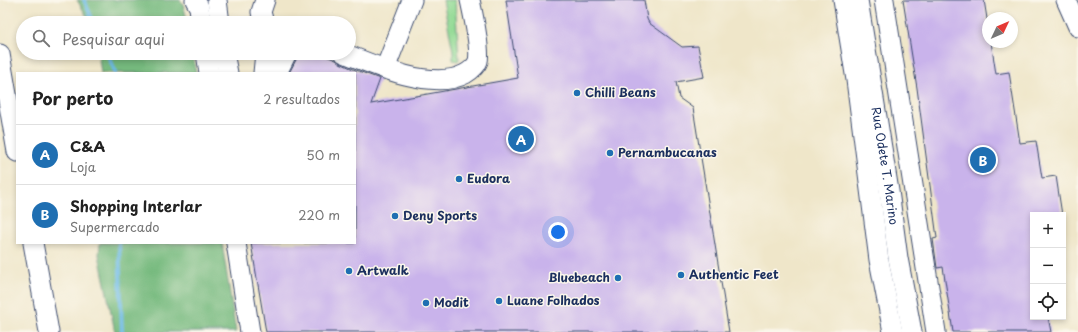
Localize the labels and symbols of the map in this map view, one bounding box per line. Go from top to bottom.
north arrow [982,12,1018,48]
place label: Chilli Beans [585,83,656,101]
marker: Chilli Beans [572,88,582,98]
street label: Rua Odete T. Marino [867,105,903,226]
pin: A [508,124,534,154]
place label: Pernambucanas [618,143,717,161]
pin: B [970,145,996,175]
marker: Pernambucanas [605,148,615,158]
place label: Eudora [467,169,511,187]
marker: Eudora [454,174,464,184]
place label: Deny Sports [403,206,477,224]
marker: Deny Sports [390,211,400,221]
your location [548,222,568,242]
place label: Artwalk [357,261,409,279]
place label: Authentic Feet [689,265,779,283]
marker: Artwalk [344,266,354,276]
place label: Bluebeach [548,268,610,286]
marker: Authentic Feet [676,270,686,280]
marker: Bluebeach [613,273,623,283]
place label: Luane Folhados [507,291,600,309]
place label: Modit [434,293,469,311]
marker: Luane Folhados [494,296,504,306]
marker: Modit [421,298,431,308]

